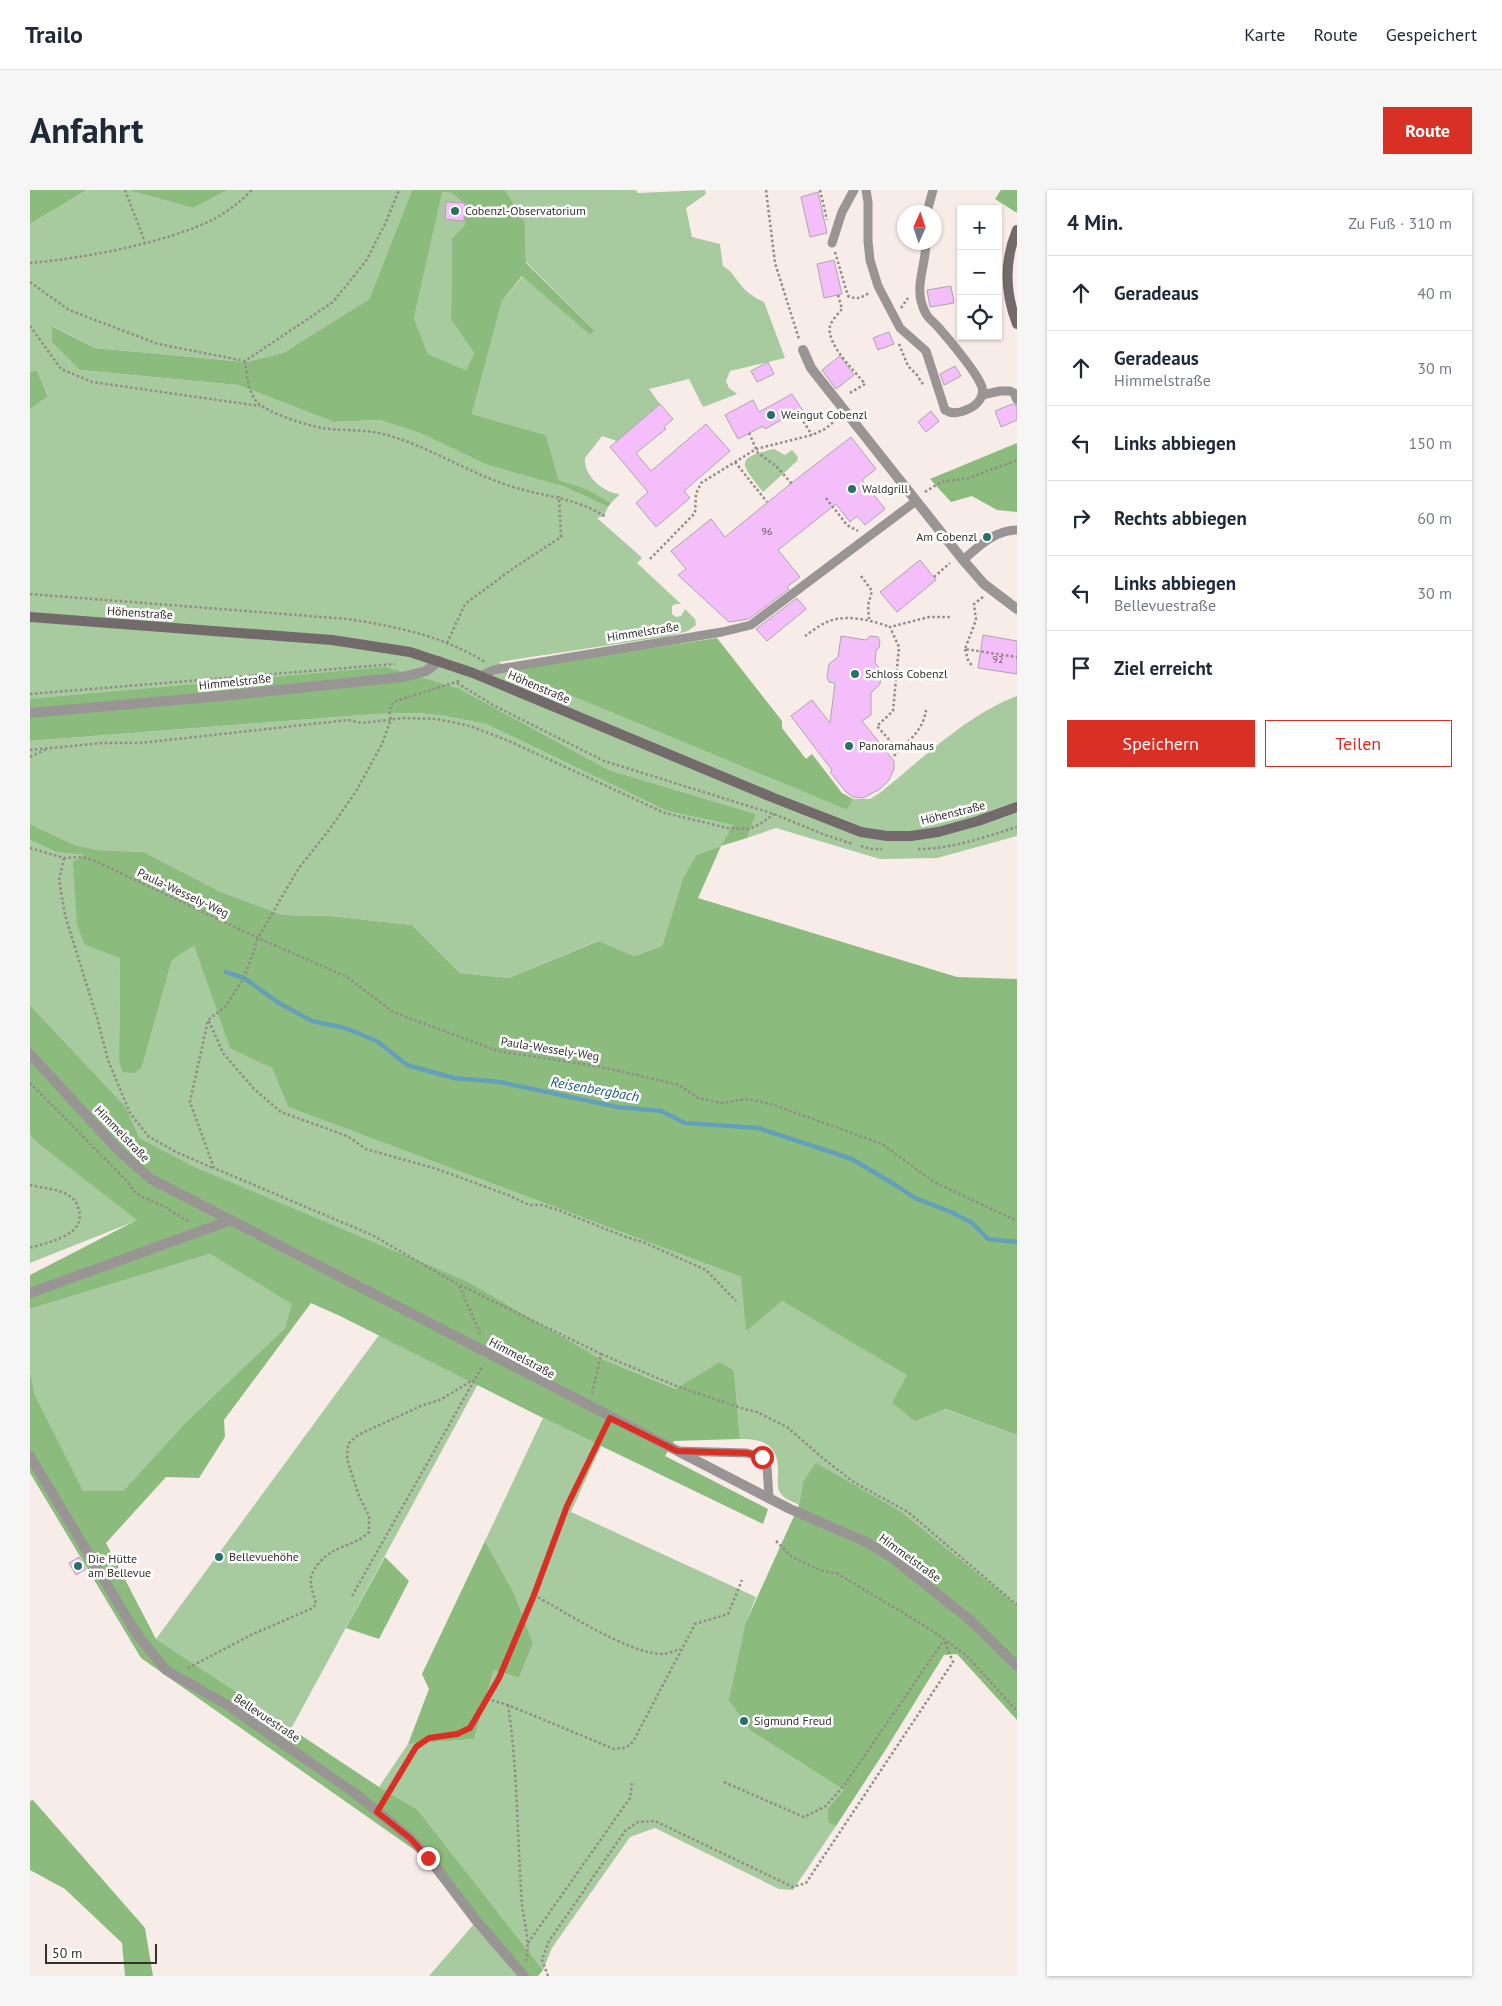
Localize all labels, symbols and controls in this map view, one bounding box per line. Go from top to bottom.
text: Trailo [25,19,83,50]
text: Karte [1244,23,1285,46]
text: Route [1313,23,1358,46]
text: Gespeichert [1386,23,1477,46]
text: Anfahrt [30,107,143,153]
button: Route [1383,107,1472,154]
place label: Cobenzl-Observatorium [465,203,586,218]
marker: Cobenzl-Observatorium [449,205,461,217]
north arrow [897,205,942,250]
map controls [957,205,1002,340]
button: + [957,205,1002,250]
text: 4 Min. [1067,209,1123,236]
text: Zu Fuß · 310 m [1348,213,1452,233]
button: − [957,250,1002,295]
icon: ahead [1067,279,1095,307]
text: Geradeaus [1114,281,1199,305]
text: 40 m [1417,283,1452,303]
button: locate [957,295,1002,340]
text: Geradeaus [1114,346,1199,370]
icon: ahead [1067,354,1095,382]
text: 30 m [1417,358,1452,378]
text: Himmelstraße [1114,370,1211,390]
place label: Weingut Cobenzl [781,407,868,422]
marker: Weingut Cobenzl [765,409,777,421]
icon: left [1067,429,1095,457]
text: Links abbiegen [1114,431,1236,455]
text: 150 m [1409,433,1452,453]
place label: Waldgrill [862,481,909,496]
marker: Waldgrill [846,483,858,495]
icon: right [1067,504,1095,532]
text: Rechts abbiegen [1114,506,1247,530]
text: 60 m [1417,508,1452,528]
house number: 96 [762,525,772,538]
place label: Am Cobenzl [916,529,977,544]
marker: Am Cobenzl [981,531,993,543]
text: Links abbiegen [1114,571,1236,595]
icon: left [1067,579,1095,607]
text: 30 m [1417,583,1452,603]
text: Bellevuestraße [1114,595,1216,615]
street label: Höhenstraße [107,603,174,622]
street label: Himmelstraße [606,618,680,645]
house number: 92 [993,653,1003,666]
icon: arrive [1067,654,1095,682]
text: Ziel erreicht [1114,656,1212,680]
place label: Schloss Cobenzl [865,666,948,681]
street label: Höhenstraße [506,667,573,706]
marker: Schloss Cobenzl [849,668,861,680]
street label: Himmelstraße [198,670,272,693]
button: Speichern [1067,720,1255,767]
button: Teilen [1265,720,1452,767]
place label: Panoramahaus [859,738,934,753]
marker: Panoramahaus [843,740,855,752]
street label: Höhenstraße [919,797,987,828]
street label: Paula-Wessely-Weg [135,865,231,920]
street label: Paula-Wessely-Weg [500,1033,600,1064]
water label: Reisenbergbach [549,1072,641,1106]
street label: Himmelstraße [92,1102,153,1165]
street label: Himmelstraße [487,1334,558,1381]
route start [751,1446,774,1469]
street label: Himmelstraße [876,1530,944,1585]
place label: Bellevuehöhe [229,1549,299,1564]
place label: Die Hütte am Bellevue [88,1551,151,1580]
marker: Bellevuehöhe [213,1551,225,1563]
marker: Die Hütte am Bellevue [72,1560,84,1572]
street label: Bellevuestraße [231,1690,303,1745]
place label: Sigmund Freud [754,1713,832,1728]
marker: Sigmund Freud [738,1715,750,1727]
route end [417,1847,440,1870]
scale bar [45,1941,158,1964]
text: 50 m [52,1944,82,1962]

